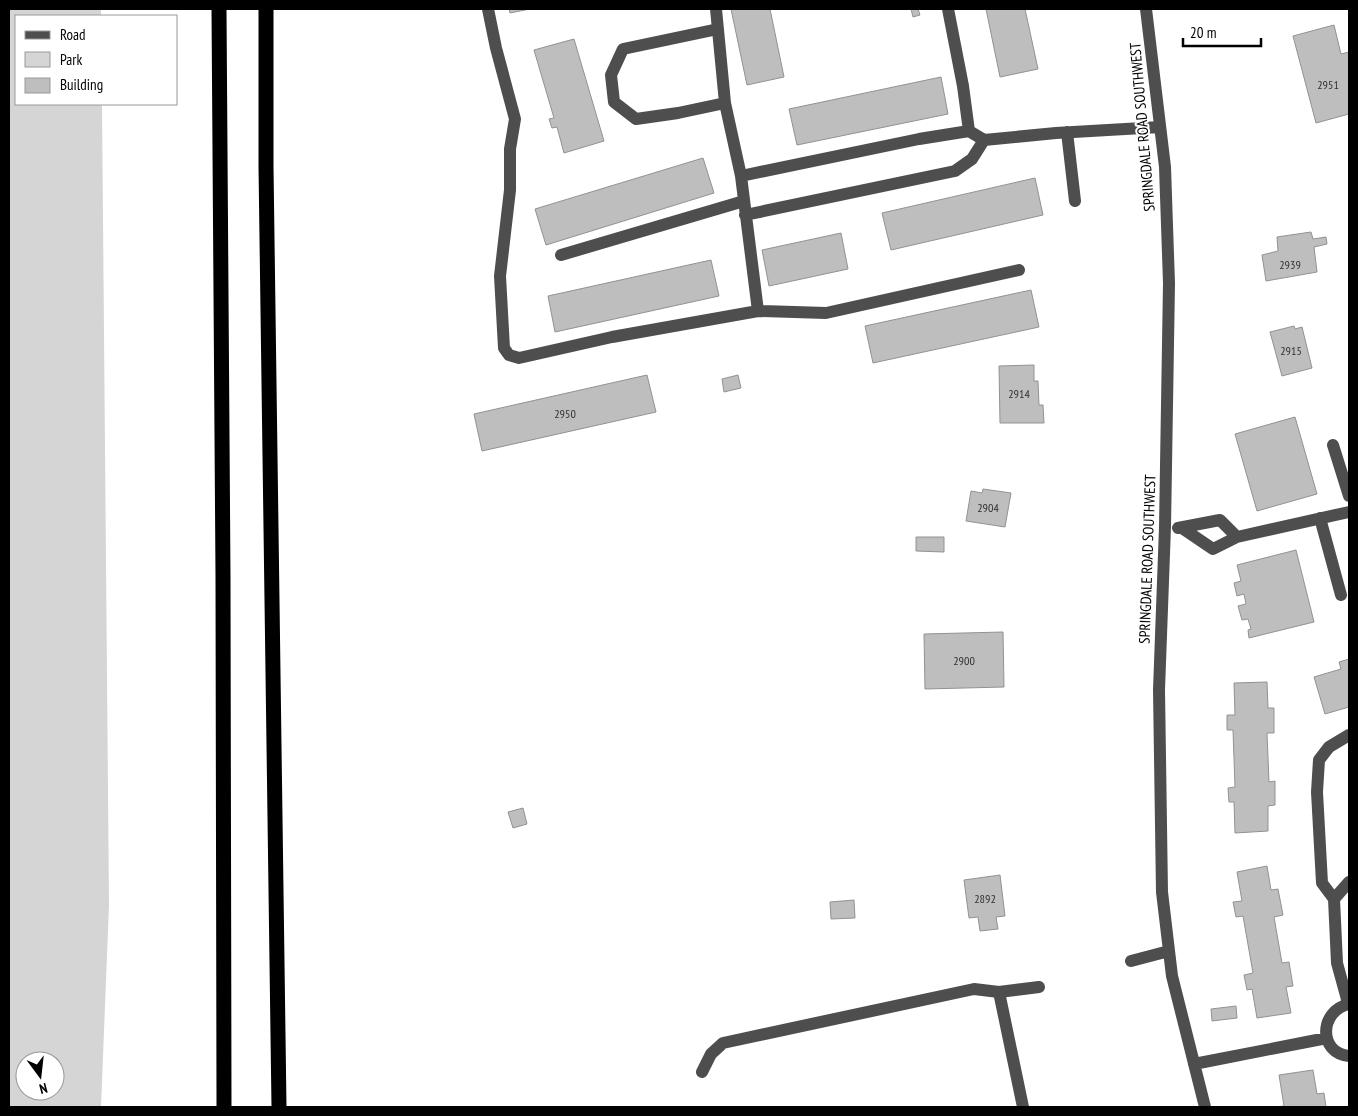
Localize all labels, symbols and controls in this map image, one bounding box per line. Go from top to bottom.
legend [15,15,178,105]
scale bar [1183,15,1260,47]
text: 20 m [1190,23,1216,42]
text: Road [60,25,86,44]
street label: SPRINGDALE ROAD SOUTHWEST [1125,41,1159,212]
text: Park [60,50,82,69]
text: Building [60,75,103,94]
house number: 2951 [1317,77,1339,92]
house number: 2939 [1279,257,1301,272]
house number: 2915 [1280,343,1302,358]
house number: 2914 [1008,386,1030,401]
house number: 2950 [554,406,576,421]
street label: SPRINGDALE ROAD SOUTHWEST [1135,474,1159,644]
house number: 2904 [977,500,999,515]
house number: 2900 [953,653,975,668]
house number: 2892 [974,891,996,906]
north arrow [15,1051,65,1101]
text: N [37,1079,49,1098]

